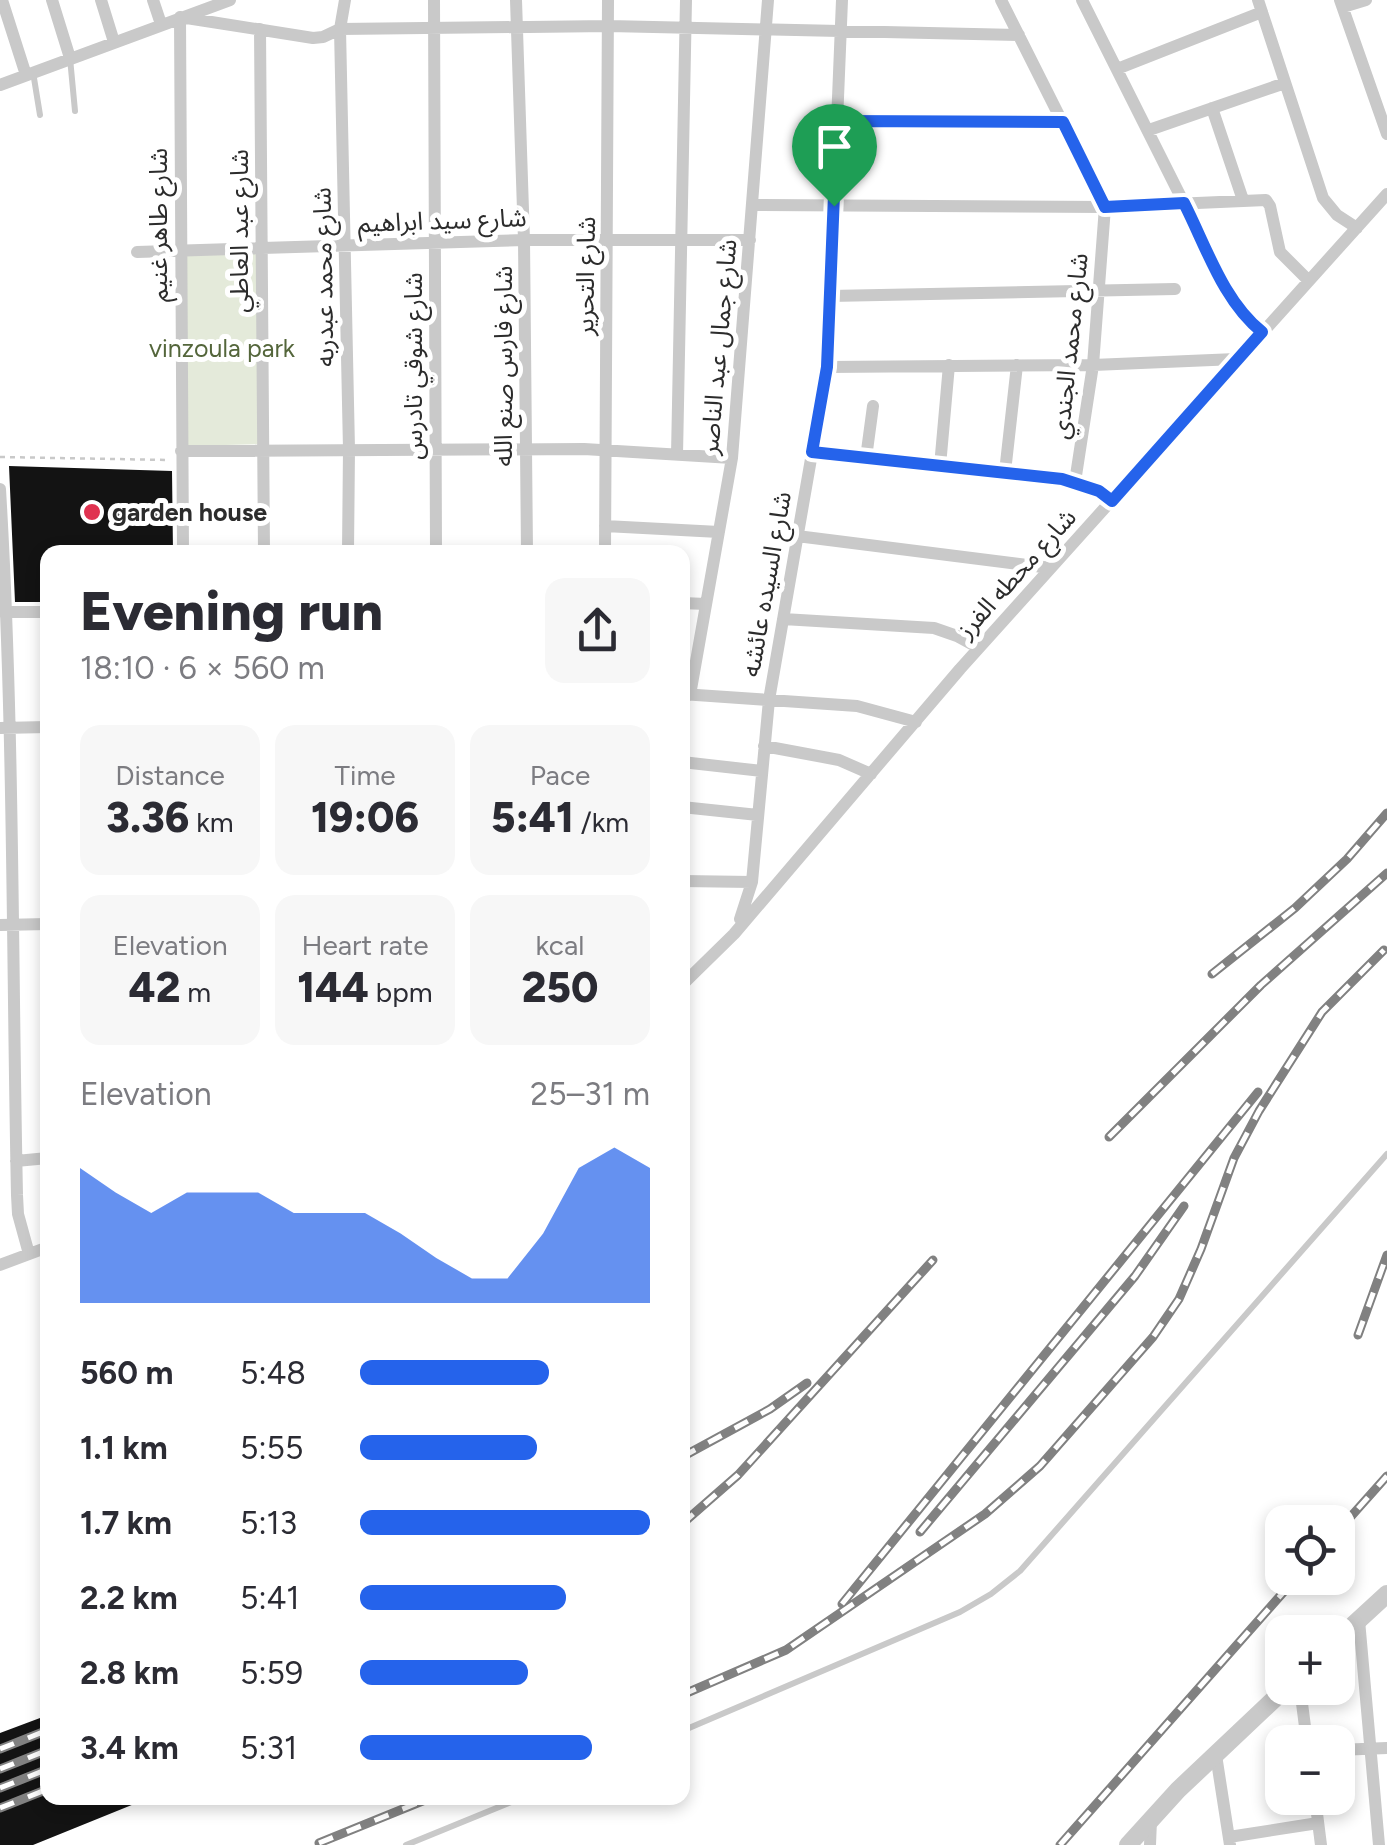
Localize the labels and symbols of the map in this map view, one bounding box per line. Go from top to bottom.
pin [792,104,877,207]
street label: شارع طاهر غنيم [143,148,178,302]
street label: شارع عبد العاطي [224,149,259,313]
street label: شارع محمد عبدربه [306,187,344,367]
street label: شارع سيد ابراهيم [357,202,527,243]
street label: شارع التحرير [569,216,605,337]
street label: شارع جمال عبد الناصر [694,238,746,457]
street label: شارع محمد الجندي [1044,251,1098,441]
street label: شارع فارس صنع الله [488,266,522,466]
street label: شارع شوقي تادرس [398,272,433,460]
park label: vinzoula park [149,333,296,363]
street label: شارع السيده عائشه [735,489,801,680]
place label: garden house [112,497,267,527]
marker: garden house [81,501,103,523]
street label: شارع محطه الفرز [949,502,1085,647]

